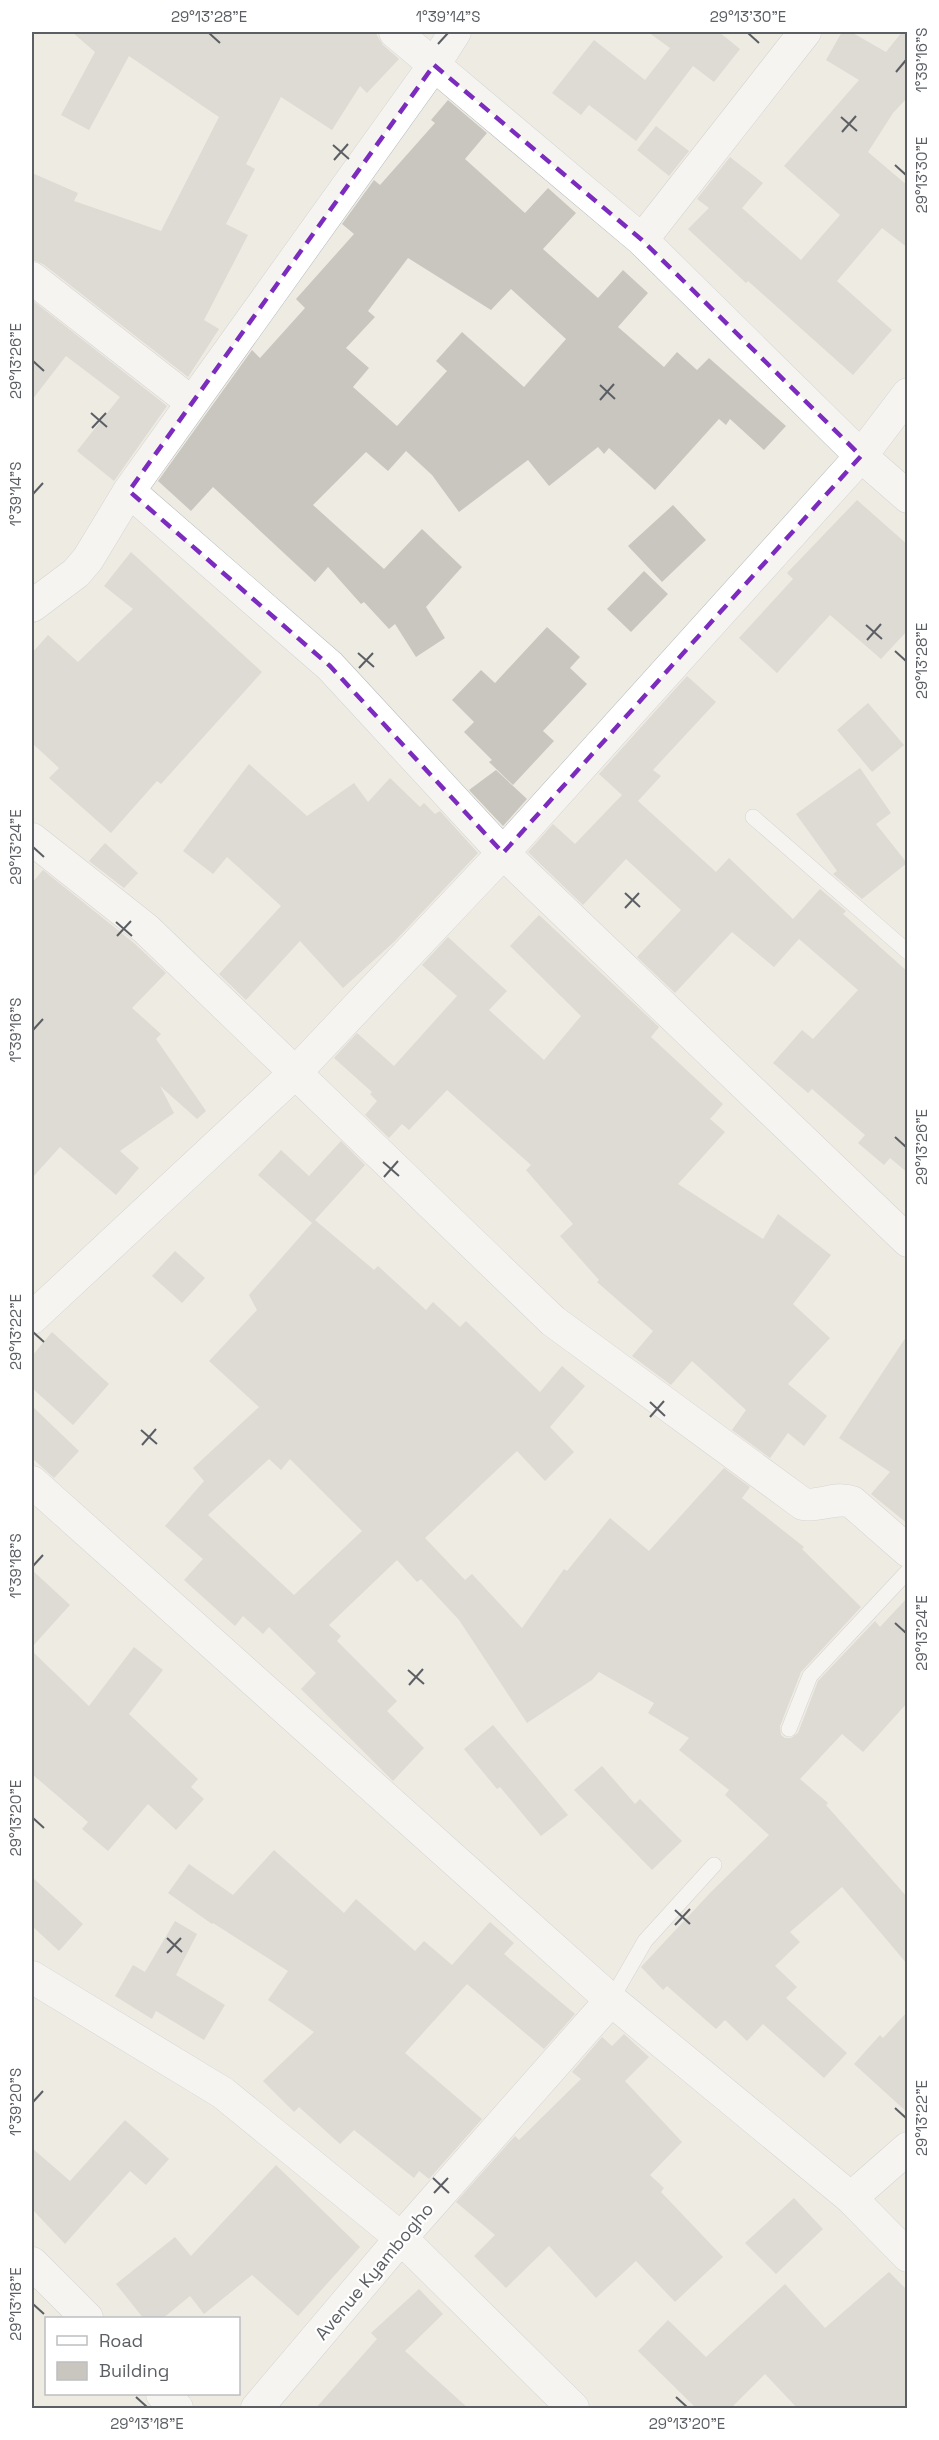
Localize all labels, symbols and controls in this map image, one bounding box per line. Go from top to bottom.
text: 29°13'28"E [171,7,247,26]
text: 1°39'14"S [416,7,480,26]
text: 29°13'30"E [710,7,786,26]
text: 1°39'16"S [912,27,931,93]
text: 29°13'30"E [912,137,931,213]
text: 29°13'26"E [6,323,25,399]
text: 1°39'14"S [6,462,25,526]
text: 29°13'28"E [912,623,931,699]
text: 29°13'24"E [6,809,25,885]
text: 1°39'16"S [6,997,25,1063]
text: 29°13'26"E [912,1109,931,1185]
text: 29°13'22"E [6,1294,25,1370]
text: 1°39'18"S [6,1533,25,1599]
text: 29°13'24"E [912,1595,931,1671]
text: 29°13'20"E [6,1780,25,1856]
text: 1°39'20"S [6,2068,25,2136]
text: 29°13'22"E [912,2080,931,2156]
street label: Avenue Kyambogho [310,2198,438,2344]
text: 29°13'18"E [6,2267,25,2341]
legend [45,2317,240,2395]
text: Road [99,2329,143,2352]
text: Building [99,2359,169,2382]
text: 29°13'18"E [110,2414,184,2433]
text: 29°13'20"E [649,2414,725,2433]

